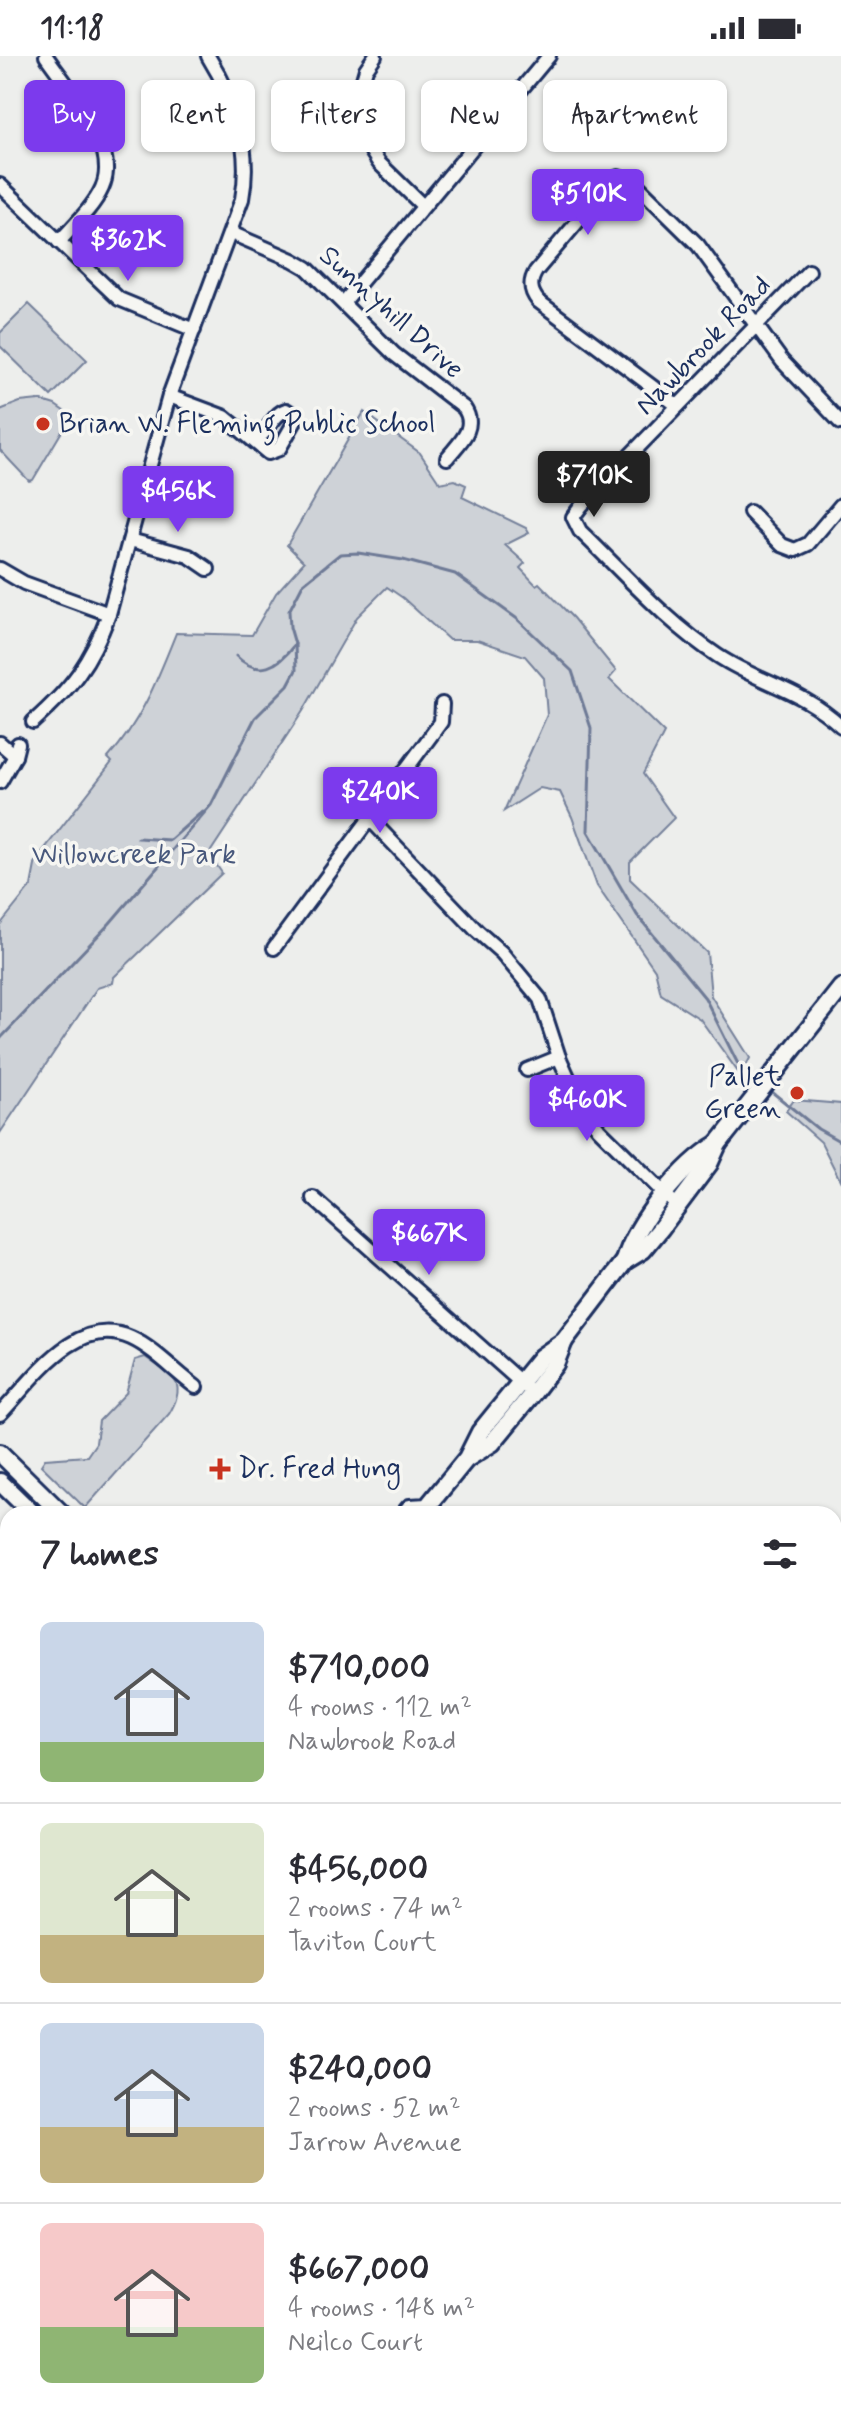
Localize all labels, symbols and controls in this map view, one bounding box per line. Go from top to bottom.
text: 11:18 [40,9,104,48]
chip: Buy [24,80,125,152]
chip: Rent [141,80,255,152]
chip: Filters [271,80,405,152]
chip: New [421,80,527,152]
chip: Apartment [543,80,727,152]
pin: $510K [532,169,644,237]
text: $510K [550,178,626,212]
pin: $362K [72,215,184,283]
text: $362K [90,224,166,258]
street label: Sunnyhill Drive [311,238,471,388]
street label: Nawbrook Road [628,268,780,424]
place label: Brian W. Fleming Public School [59,406,436,446]
marker: Brian W. Fleming Public School [34,415,52,433]
pin: $710K [538,451,650,519]
text: $710K [556,460,632,494]
pin: $456K [122,466,234,534]
text: $456K [141,475,215,509]
pin: $240K [324,767,436,835]
text: $240K [341,776,419,810]
park label: Willowcreek Park [32,837,236,874]
place label: Pallet Green [704,1059,782,1128]
pin: $460K [531,1075,643,1143]
text: $460K [548,1084,626,1118]
marker: Pallet Green [788,1084,806,1102]
pin: $667K [373,1209,485,1277]
text: $667K [391,1218,467,1252]
place label: Dr. Fred Hung [238,1451,401,1490]
marker: Dr. Fred Hung [209,1458,231,1480]
text: 7 homes [40,1532,159,1577]
icon: filters [758,1532,802,1576]
text: $710,000 [288,1646,430,1691]
icon: home [104,1654,200,1750]
text: 4 rooms · 112 m² [288,1691,472,1725]
text: Nawbrook Road [288,1725,456,1759]
text: $456,000 [288,1847,428,1892]
icon: home [104,1855,200,1951]
text: 2 rooms · 74 m² [288,1892,463,1926]
text: Taviton Court [288,1926,437,1960]
text: $240,000 [288,2047,432,2092]
icon: home [104,2055,200,2151]
text: 2 rooms · 52 m² [288,2092,460,2126]
text: Jarrow Avenue [288,2126,462,2160]
text: $667,000 [288,2247,429,2292]
icon: home [104,2255,200,2351]
text: 4 rooms · 148 m² [288,2292,475,2326]
text: Neilco Court [288,2326,423,2360]

